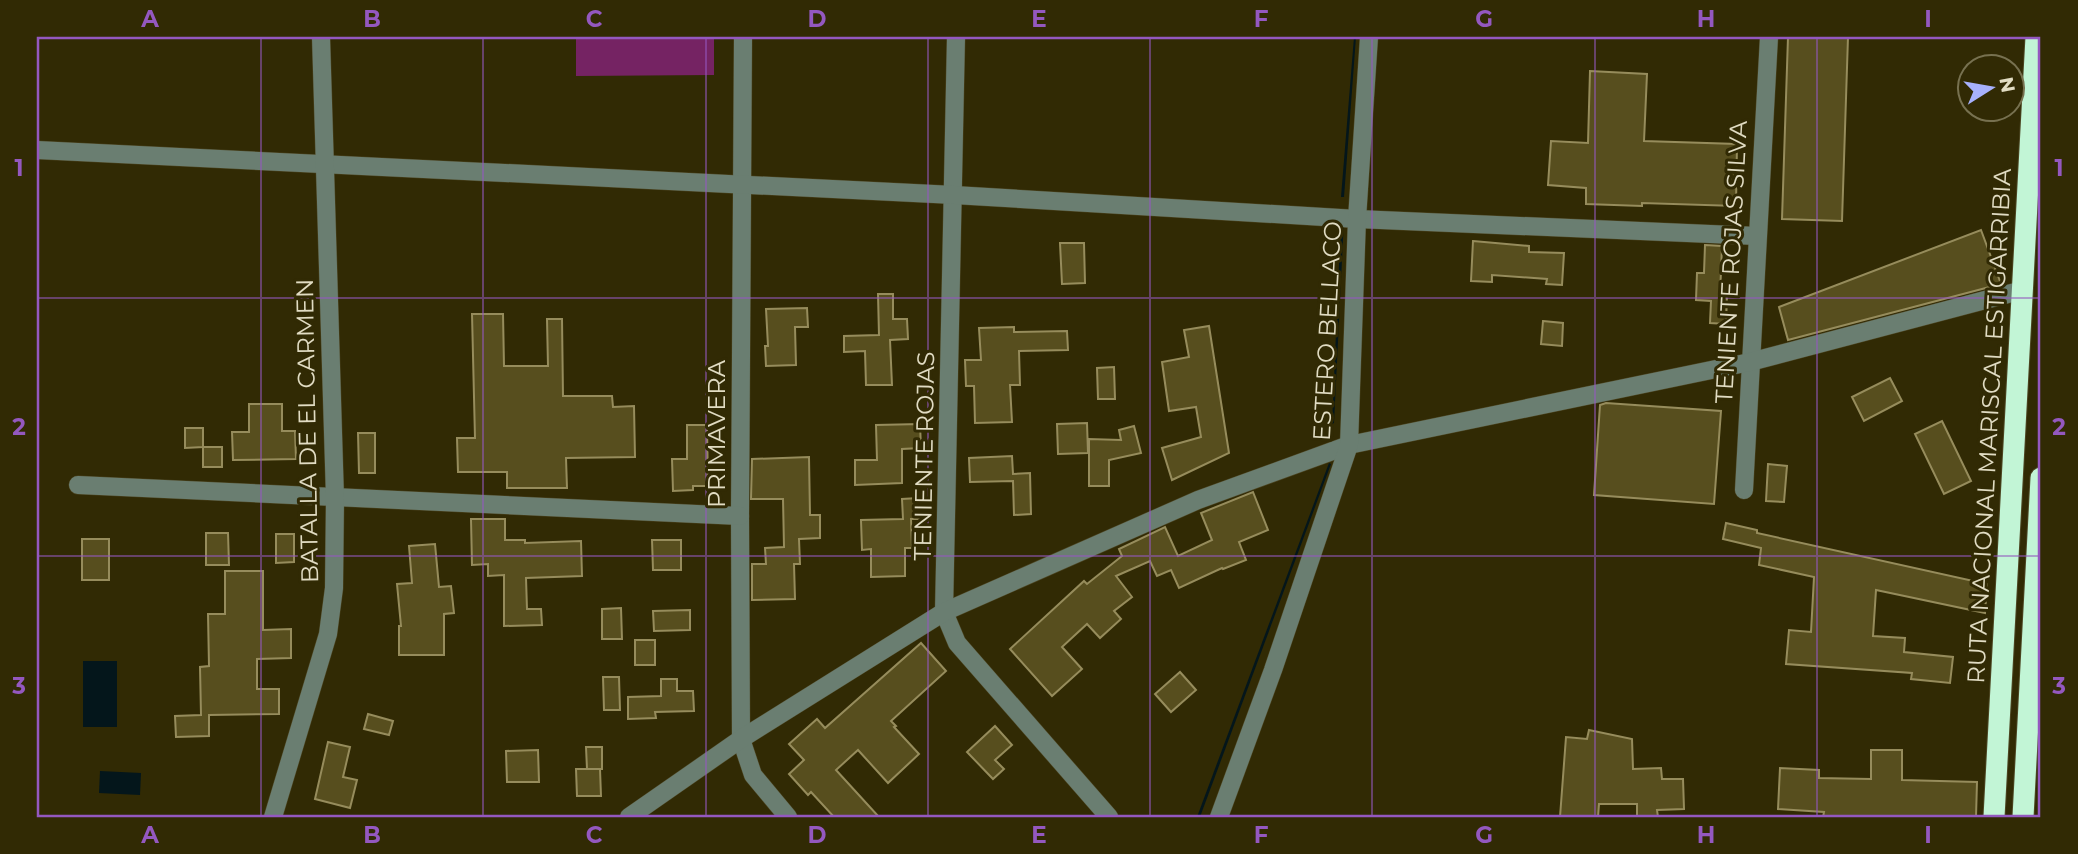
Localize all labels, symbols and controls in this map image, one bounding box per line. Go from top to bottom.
text: A [140,5,159,33]
text: B [363,5,381,33]
text: C [586,5,603,33]
text: D [808,5,827,33]
text: E [1031,5,1047,33]
text: F [1254,5,1269,33]
text: G [1475,5,1493,33]
text: H [1697,5,1715,33]
text: I [1924,5,1932,33]
north arrow [1955,52,2025,122]
text: N [1994,75,2020,95]
street label: TENIENTE ROJAS SILVA [1709,119,1753,404]
text: 1 [14,154,24,182]
text: 1 [2054,154,2064,182]
street label: RUTA NACIONAL MARISCAL ESTIGARRIBIA [1961,167,2017,684]
street label: ESTERO BELLACO [1307,220,1347,442]
street label: BATALLA DE EL CARMEN [290,278,324,584]
street label: TENIENTE ROJAS [908,351,940,561]
street label: PRIMAVERA [702,359,731,508]
text: 2 [12,413,26,441]
text: 2 [2052,413,2066,441]
text: 3 [11,672,26,700]
text: 3 [2051,672,2066,700]
text: A [140,821,159,849]
text: B [363,821,381,849]
text: C [586,821,603,849]
text: D [808,821,827,849]
text: E [1031,821,1047,849]
text: F [1254,821,1269,849]
text: G [1475,821,1493,849]
text: H [1697,821,1715,849]
text: I [1924,821,1932,849]

